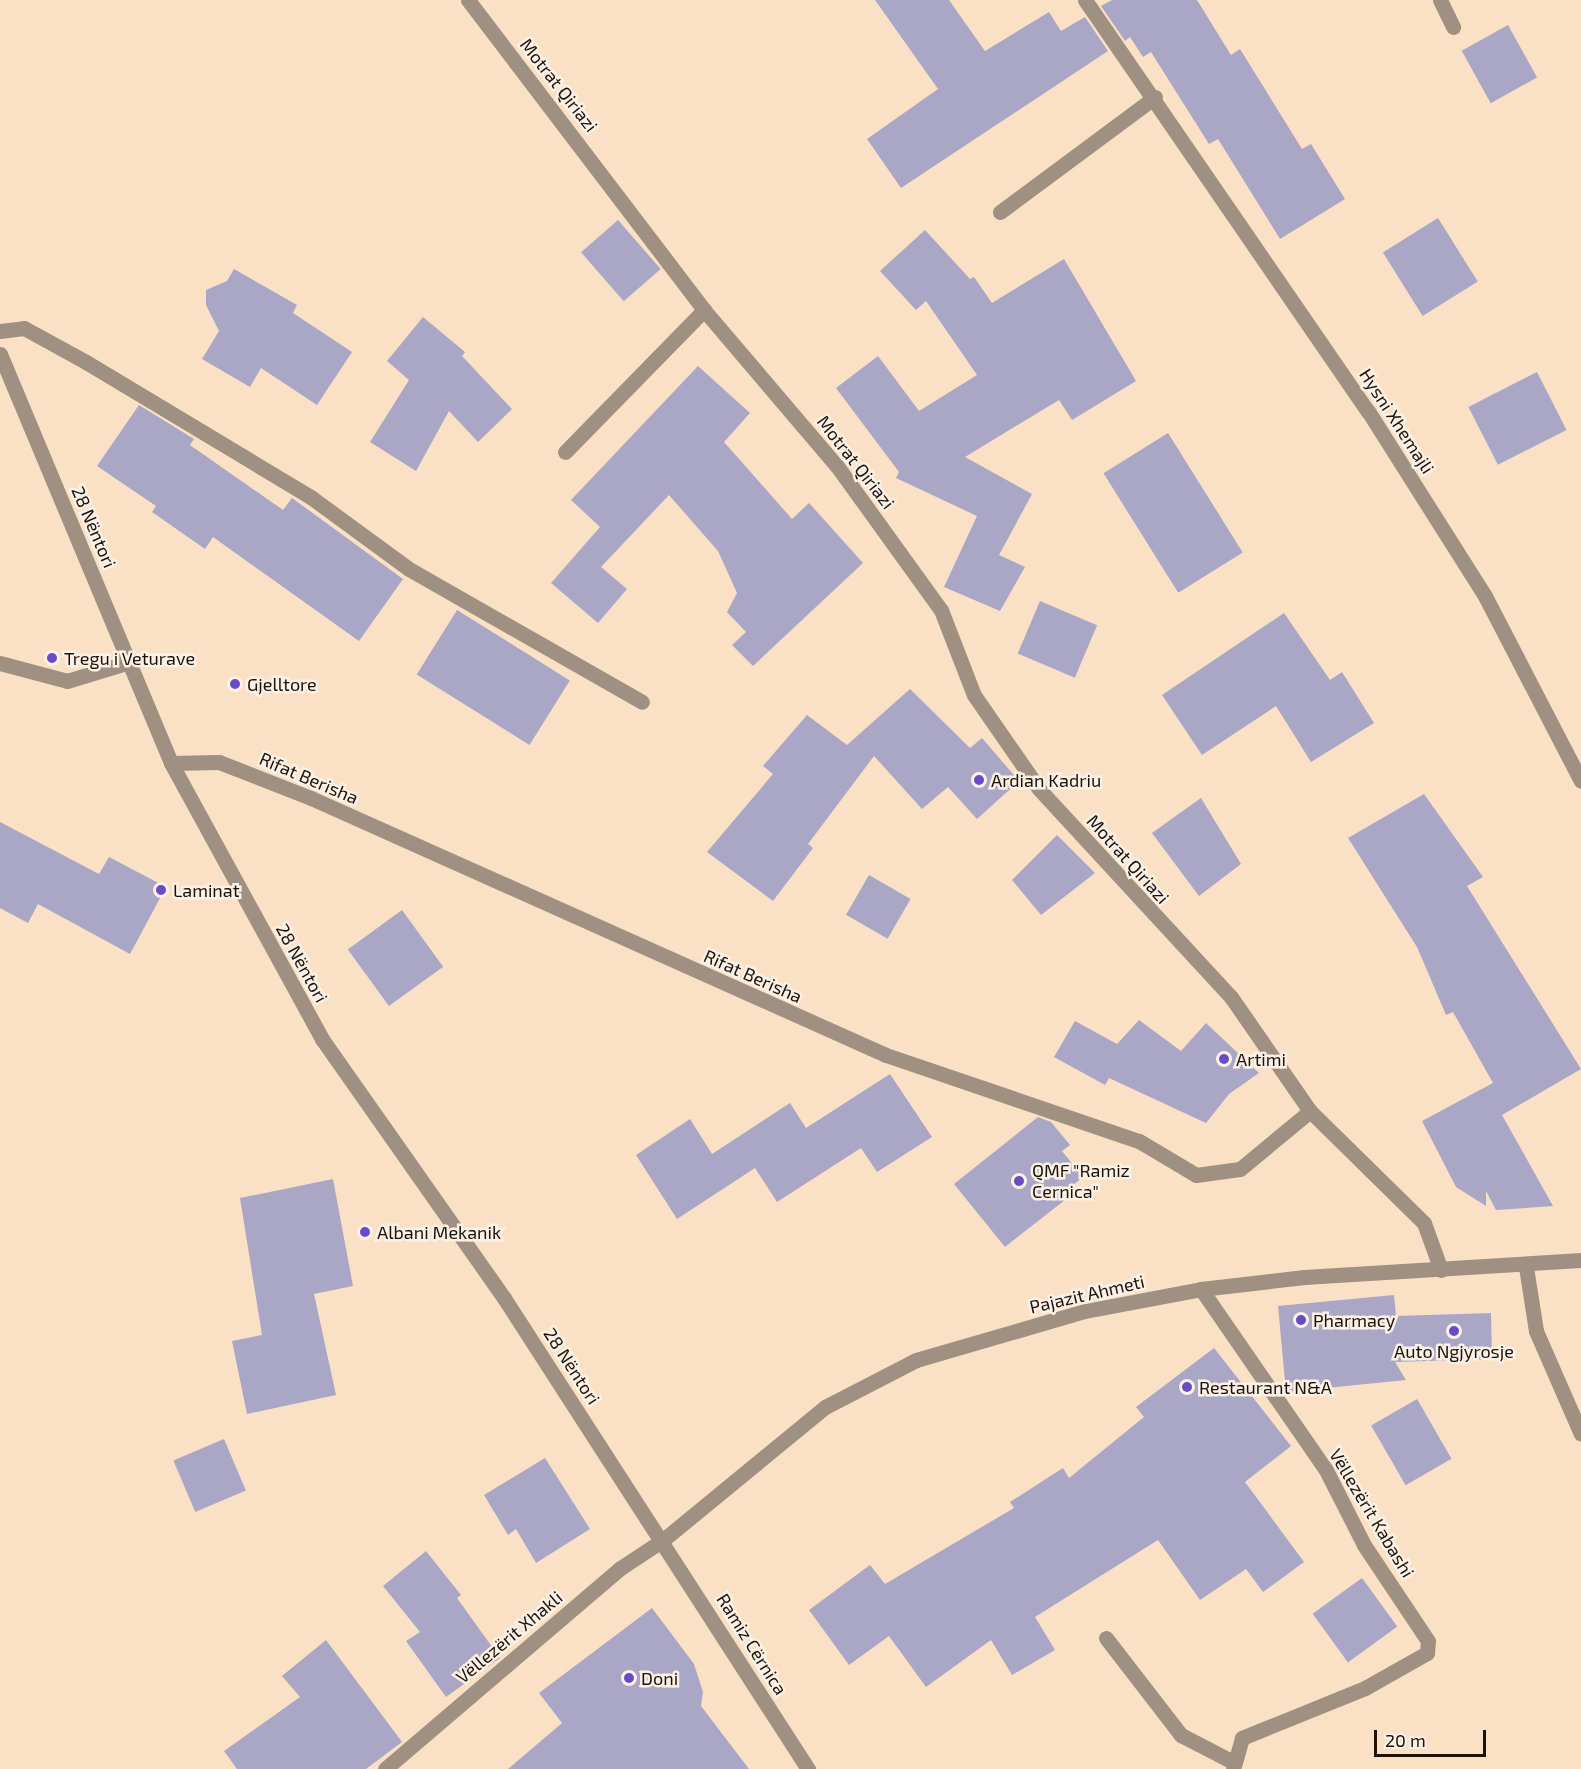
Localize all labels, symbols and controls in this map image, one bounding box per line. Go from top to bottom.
street label: Motrat Qiriazi [516,34,602,136]
street label: Hysni Xhemajli [1355,365,1439,477]
street label: Motrat Qiriazi [813,411,899,513]
street label: 28 Nëntori [67,483,121,571]
place label: Tregu i Veturave [64,647,195,669]
marker: Tregu i Veturave [45,651,59,665]
place label: Gjelltore [247,673,317,695]
marker: Gjelltore [228,677,242,691]
street label: Rifat Berisha [256,748,362,808]
place label: Ardian Kadriu [991,769,1101,791]
marker: Ardian Kadriu [972,773,986,787]
street label: Motrat Qiriazi [1082,810,1174,908]
place label: Laminat [173,879,240,901]
marker: Laminat [154,883,168,897]
street label: 28 Nëntori [272,920,332,1006]
street label: Rifat Berisha [701,945,805,1007]
place label: Artimi [1236,1048,1286,1070]
marker: Artimi [1217,1052,1231,1066]
place label: QMF "Ramiz Cernica" [1032,1160,1130,1202]
marker: QMF "Ramiz Cernica" [1010,1172,1028,1190]
place label: Albani Mekanik [377,1221,501,1243]
marker: Albani Mekanik [358,1225,372,1239]
street label: Pajazit Ahmeti [1027,1270,1147,1318]
place label: Pharmacy [1313,1309,1395,1331]
marker: Pharmacy [1294,1313,1308,1327]
street label: 28 Nëntori [539,1324,605,1408]
marker: Auto Ngjyrosje [1447,1324,1461,1338]
place label: Auto Ngjyrosje [1394,1340,1514,1362]
place label: Restaurant N&A [1199,1376,1332,1398]
marker: Restaurant N&A [1180,1380,1194,1394]
street label: Vëllezërit Kabashi [1325,1445,1419,1581]
street label: Vëllezërit Xhakli [452,1586,566,1688]
street label: Ramiz Cërnica [712,1589,792,1699]
place label: Doni [641,1667,678,1689]
marker: Doni [622,1671,636,1685]
scale bar [1377,1718,1490,1756]
text: 20 m [1385,1729,1426,1751]

